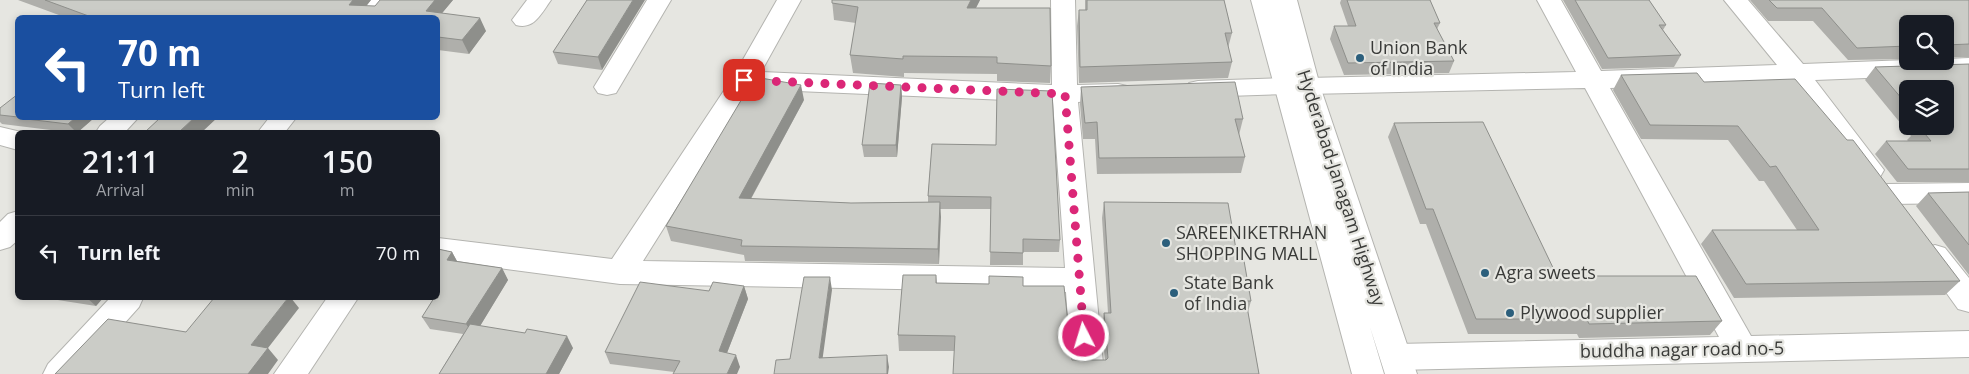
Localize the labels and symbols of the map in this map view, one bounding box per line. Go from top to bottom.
place label: Union Bank of India [1370,35,1468,80]
marker: Union Bank of India [1354,52,1366,64]
pin [723,59,765,101]
street label: Hyderabad-Janagam Highway [1292,66,1392,310]
place label: SAREENIKETRHAN SHOPPING MALL [1176,220,1327,265]
marker: SAREENIKETRHAN SHOPPING MALL [1160,237,1172,249]
place label: Agra sweets [1495,260,1596,284]
marker: Agra sweets [1479,267,1491,279]
place label: State Bank of India [1184,270,1274,315]
marker: State Bank of India [1168,287,1180,299]
place label: Plywood supplier [1520,300,1665,324]
marker: Plywood supplier [1504,307,1516,319]
position arrow [1057,309,1109,361]
street label: buddha nagar road no-5 [1580,335,1784,363]

